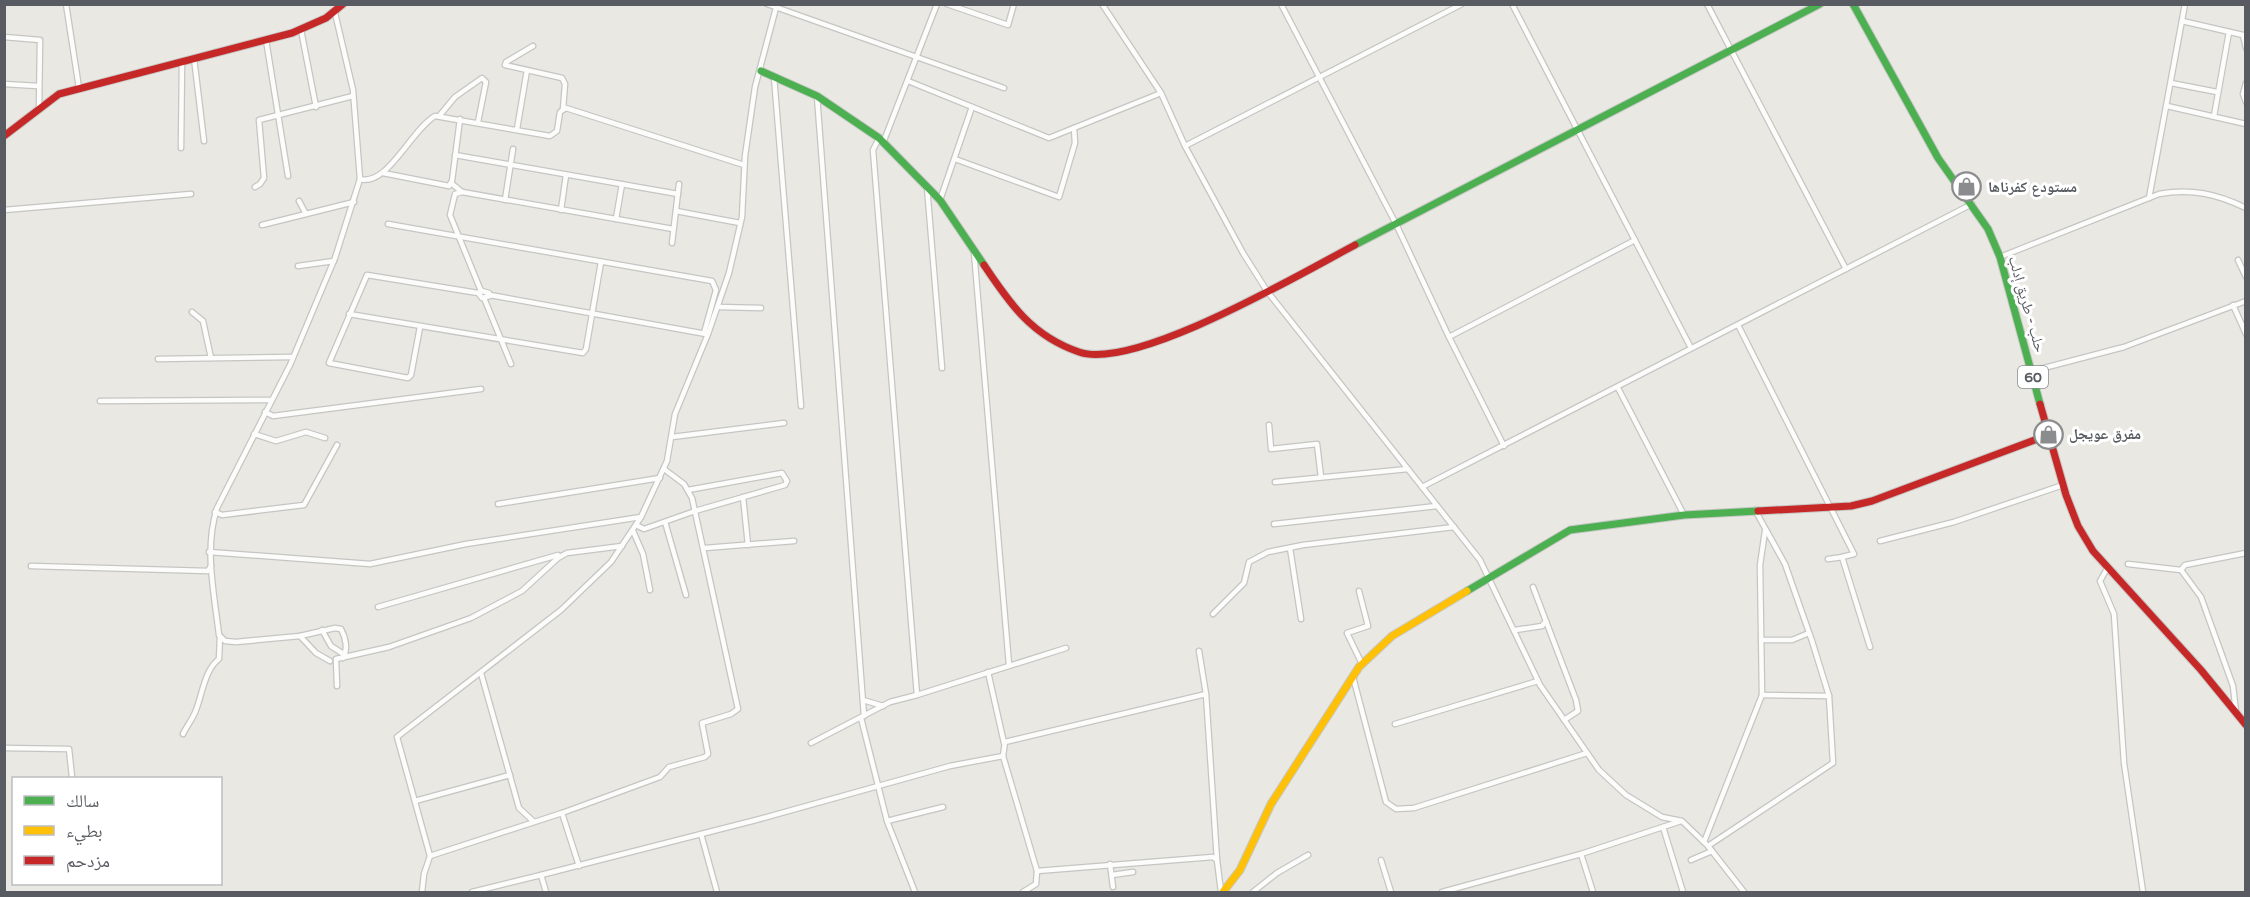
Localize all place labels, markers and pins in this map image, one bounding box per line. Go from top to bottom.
shop icon: مستودع كفرناها [1951,171,1983,203]
place label: مستودع كفرناها [1988,178,2077,197]
shop icon: مفرق عويجل [2032,418,2064,450]
place label: مفرق عويجل [2069,425,2141,443]

